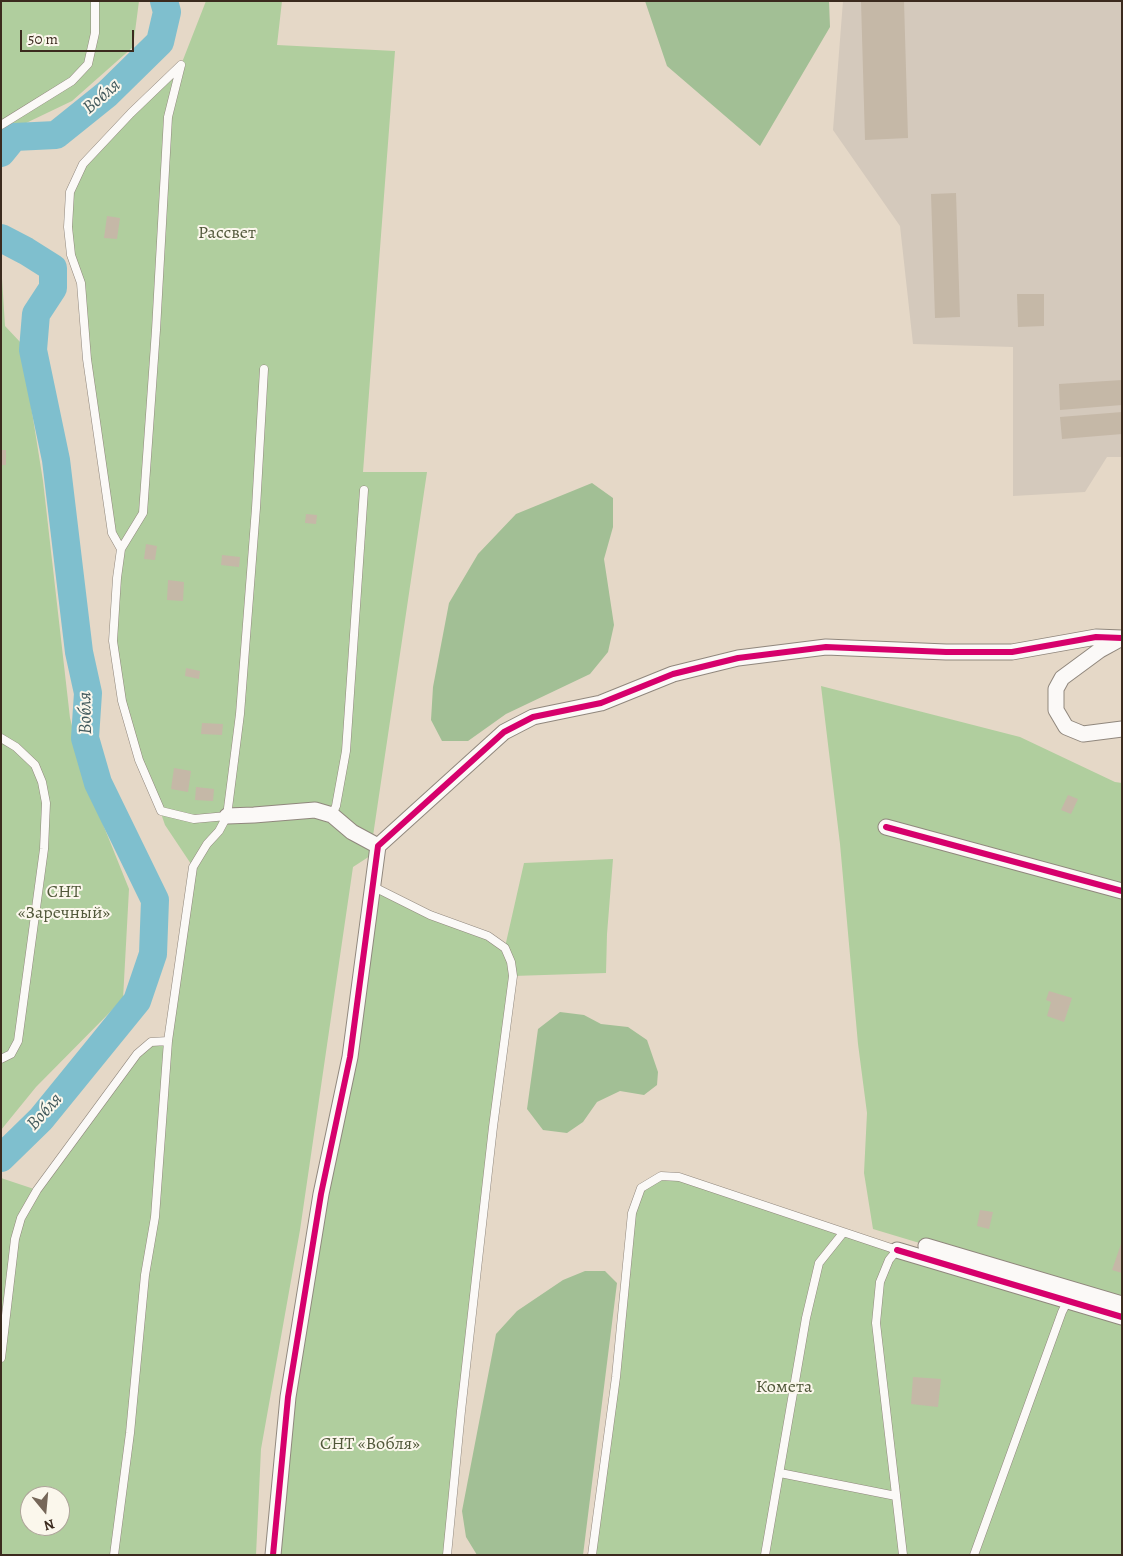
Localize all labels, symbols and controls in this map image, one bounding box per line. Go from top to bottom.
scale bar [22,20,136,52]
text: 50 m [28,29,58,49]
water label: Вобля [78,74,126,120]
park label: Рассвет [198,223,256,245]
water label: Вобля [74,691,98,735]
park label: СНТ «Заречный» [18,882,110,924]
water label: Вобля [22,1089,68,1135]
park label: Комета [756,1377,812,1399]
park label: СНТ «Вобля» [320,1434,420,1456]
north arrow [20,1486,70,1536]
text: N [42,1514,57,1535]

